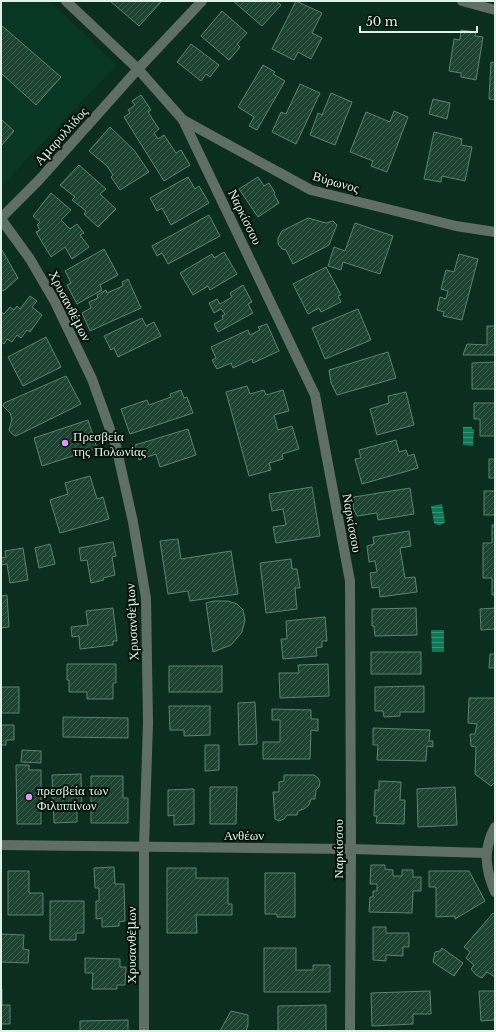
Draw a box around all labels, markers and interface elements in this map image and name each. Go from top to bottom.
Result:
scale bar [360,8,477,34]
text: 50 m [366,14,398,29]
street label: Αμαρυλλίδος [30,103,92,169]
street label: Βύρωνος [311,167,362,197]
street label: Ναρκίσσου [224,186,266,248]
street label: Χρυσανθέμων [45,268,95,344]
place label: Πρεσβεία της Πολωνίας [73,428,147,460]
marker: Πρεσβεία της Πολωνίας [60,438,70,448]
street label: Ναρκίσσου [338,492,366,554]
street label: Χρυσανθέμων [121,583,143,661]
place label: πρεσβεία των Φιλιππίνων [37,782,108,814]
marker: πρεσβεία των Φιλιππίνων [24,792,34,802]
street label: Ναρκίσσου [330,819,347,879]
street label: Ανθέων [224,827,264,844]
street label: Χρυσανθέμων [123,906,140,984]

